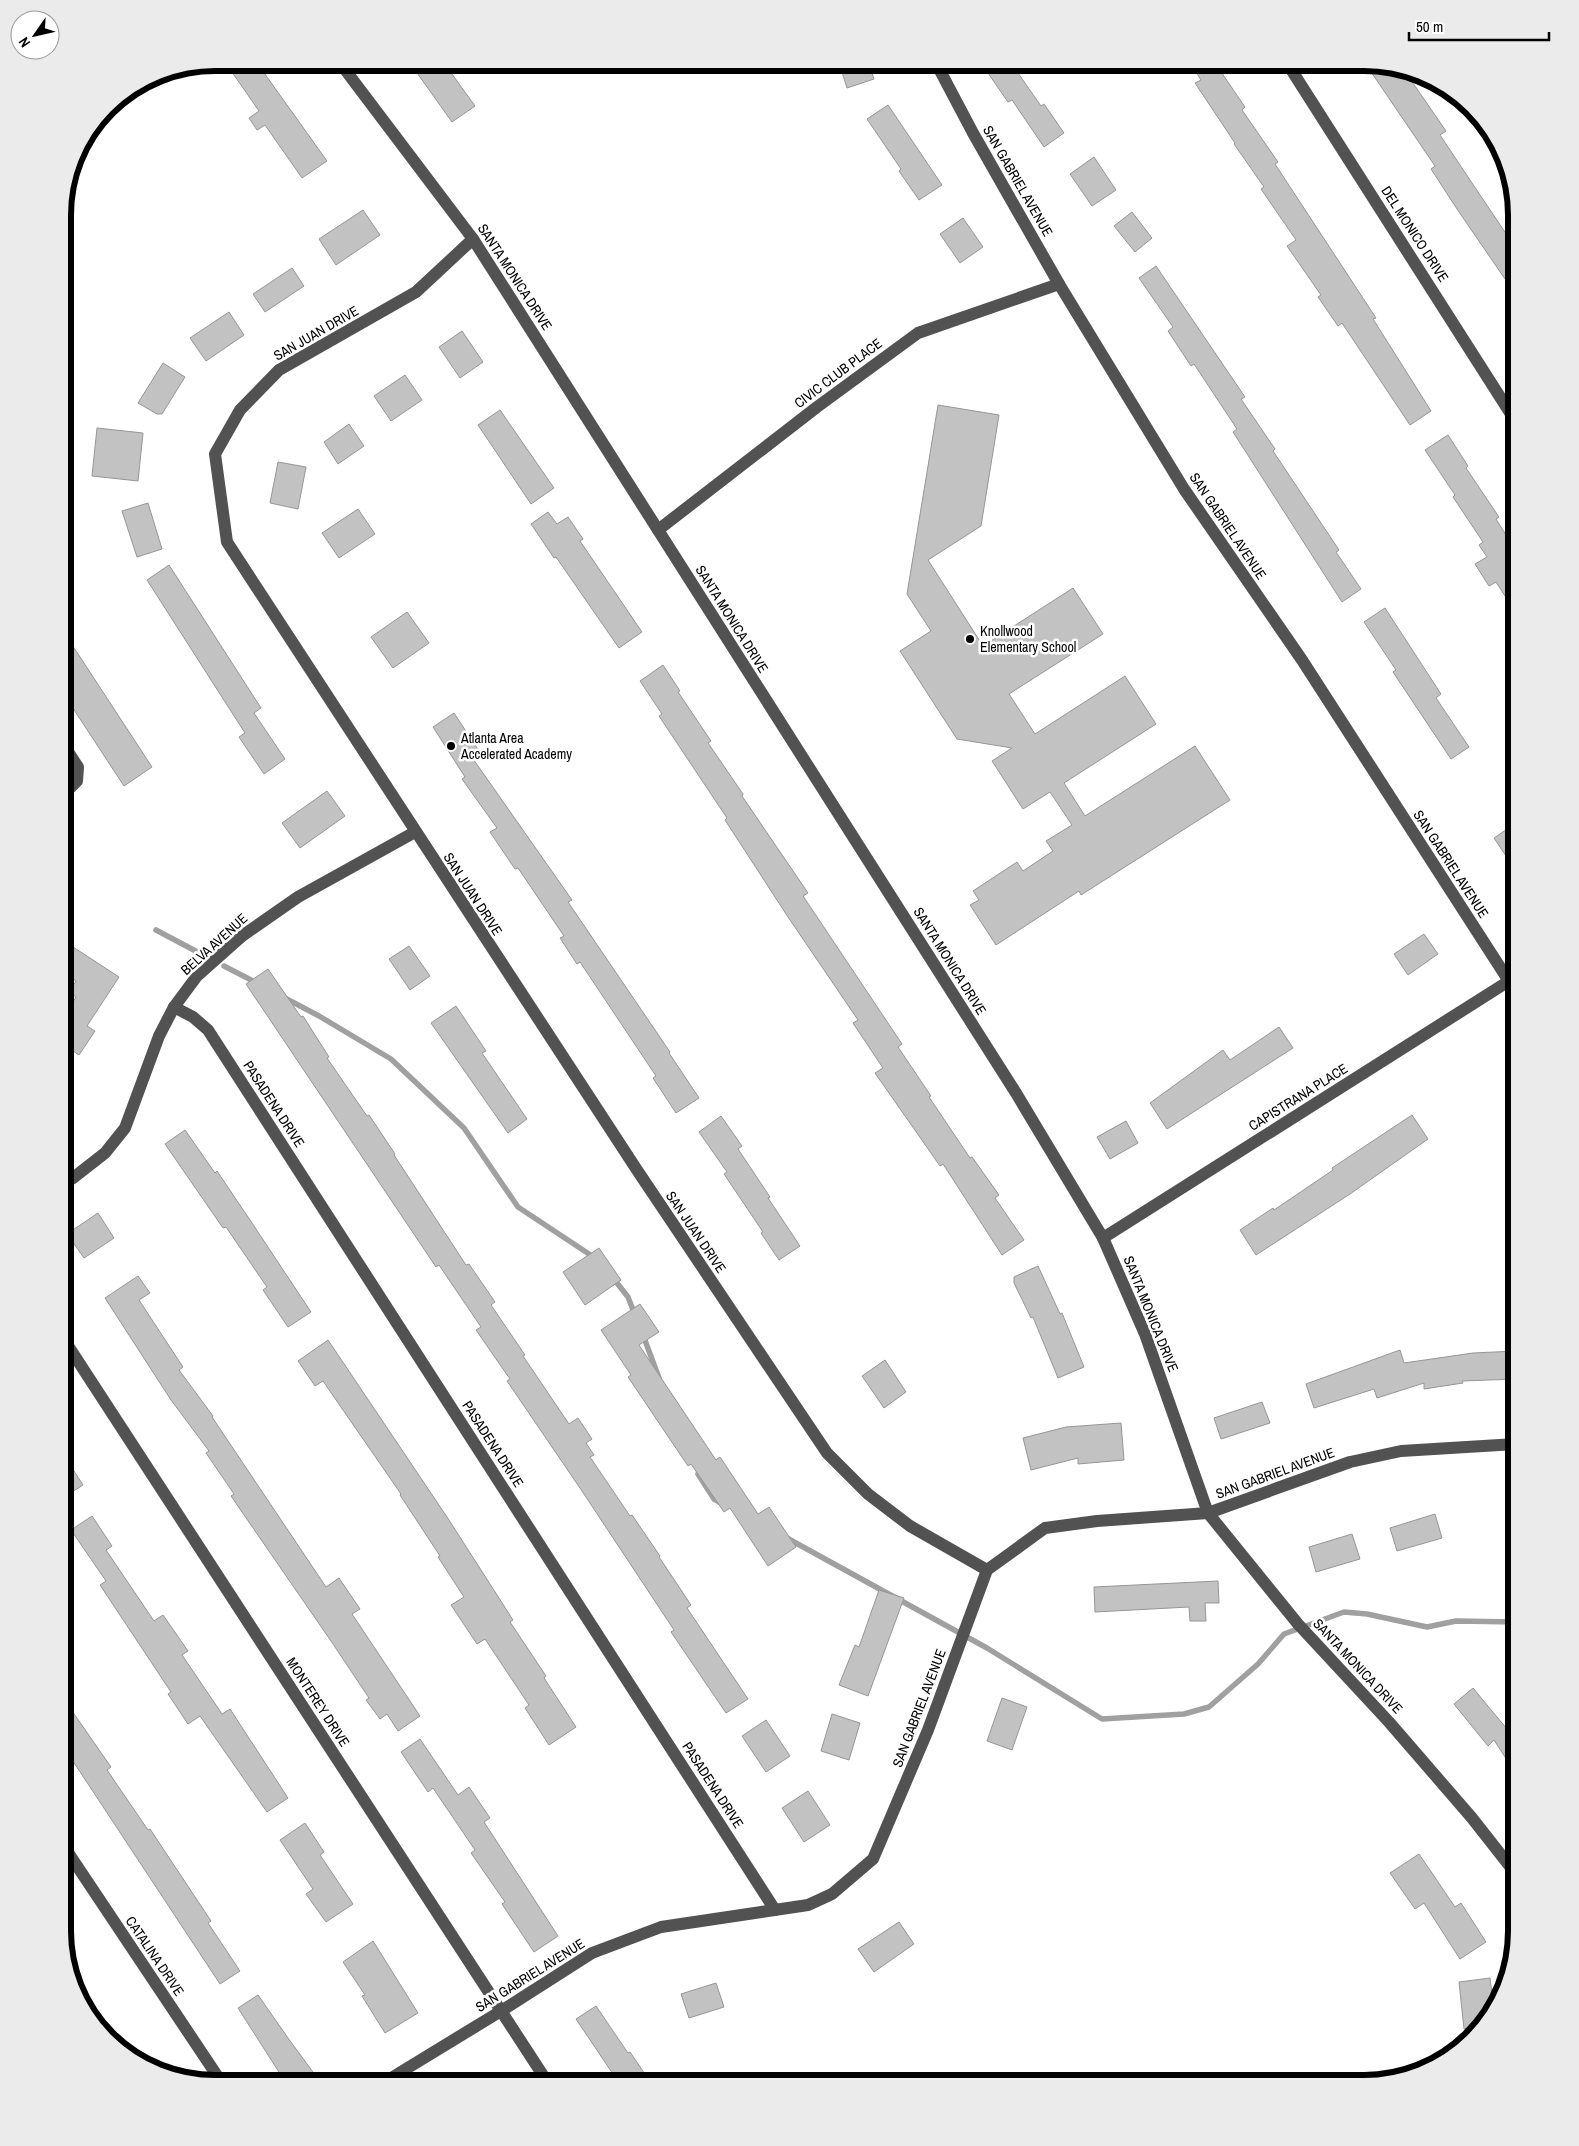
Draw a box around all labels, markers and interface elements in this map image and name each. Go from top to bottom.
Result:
north arrow [10,10,60,60]
scale bar [1409,10,1549,42]
text: 50 m [1416,16,1443,37]
text: N [14,34,34,51]
street label: SAN GABRIEL AVENUE [979,122,1057,240]
street label: DEL MONICO DRIVE [1377,183,1453,285]
street label: SANTA MONICA DRIVE [474,220,556,334]
street label: SAN JUAN DRIVE [270,301,362,365]
street label: CIVIC CLUB PLACE [791,334,885,412]
street label: SAN GABRIEL AVENUE [1186,469,1270,583]
street label: SANTA MONICA DRIVE [692,562,772,676]
place label: Knollwood Elementary School [980,622,1076,656]
marker: Knollwood Elementary School [964,633,976,645]
place label: Atlanta Area Accelerated Academy [460,729,572,763]
marker: Atlanta Area Accelerated Academy [445,740,457,752]
street label: SAN GABRIEL AVENUE [1409,807,1493,921]
street label: SAN JUAN DRIVE [440,849,506,939]
street label: SANTA MONICA DRIVE [910,904,990,1018]
street label: BELVA AVENUE [177,909,251,979]
street label: PASADENA DRIVE [239,1057,309,1151]
street label: CAPISTRANA PLACE [1245,1059,1351,1135]
street label: SAN JUAN DRIVE [662,1188,730,1276]
street label: SANTA MONICA DRIVE [1120,1253,1182,1375]
street label: PASADENA DRIVE [458,1397,528,1491]
street label: SAN GABRIEL AVENUE [1213,1443,1337,1503]
street label: SANTA MONICA DRIVE [1309,1615,1407,1717]
street label: SAN GABRIEL AVENUE [888,1646,950,1770]
street label: MONTEREY DRIVE [282,1654,354,1750]
street label: PASADENA DRIVE [678,1738,748,1832]
street label: CATALINA DRIVE [122,1913,188,1999]
street label: SAN GABRIEL AVENUE [472,1934,588,2016]

